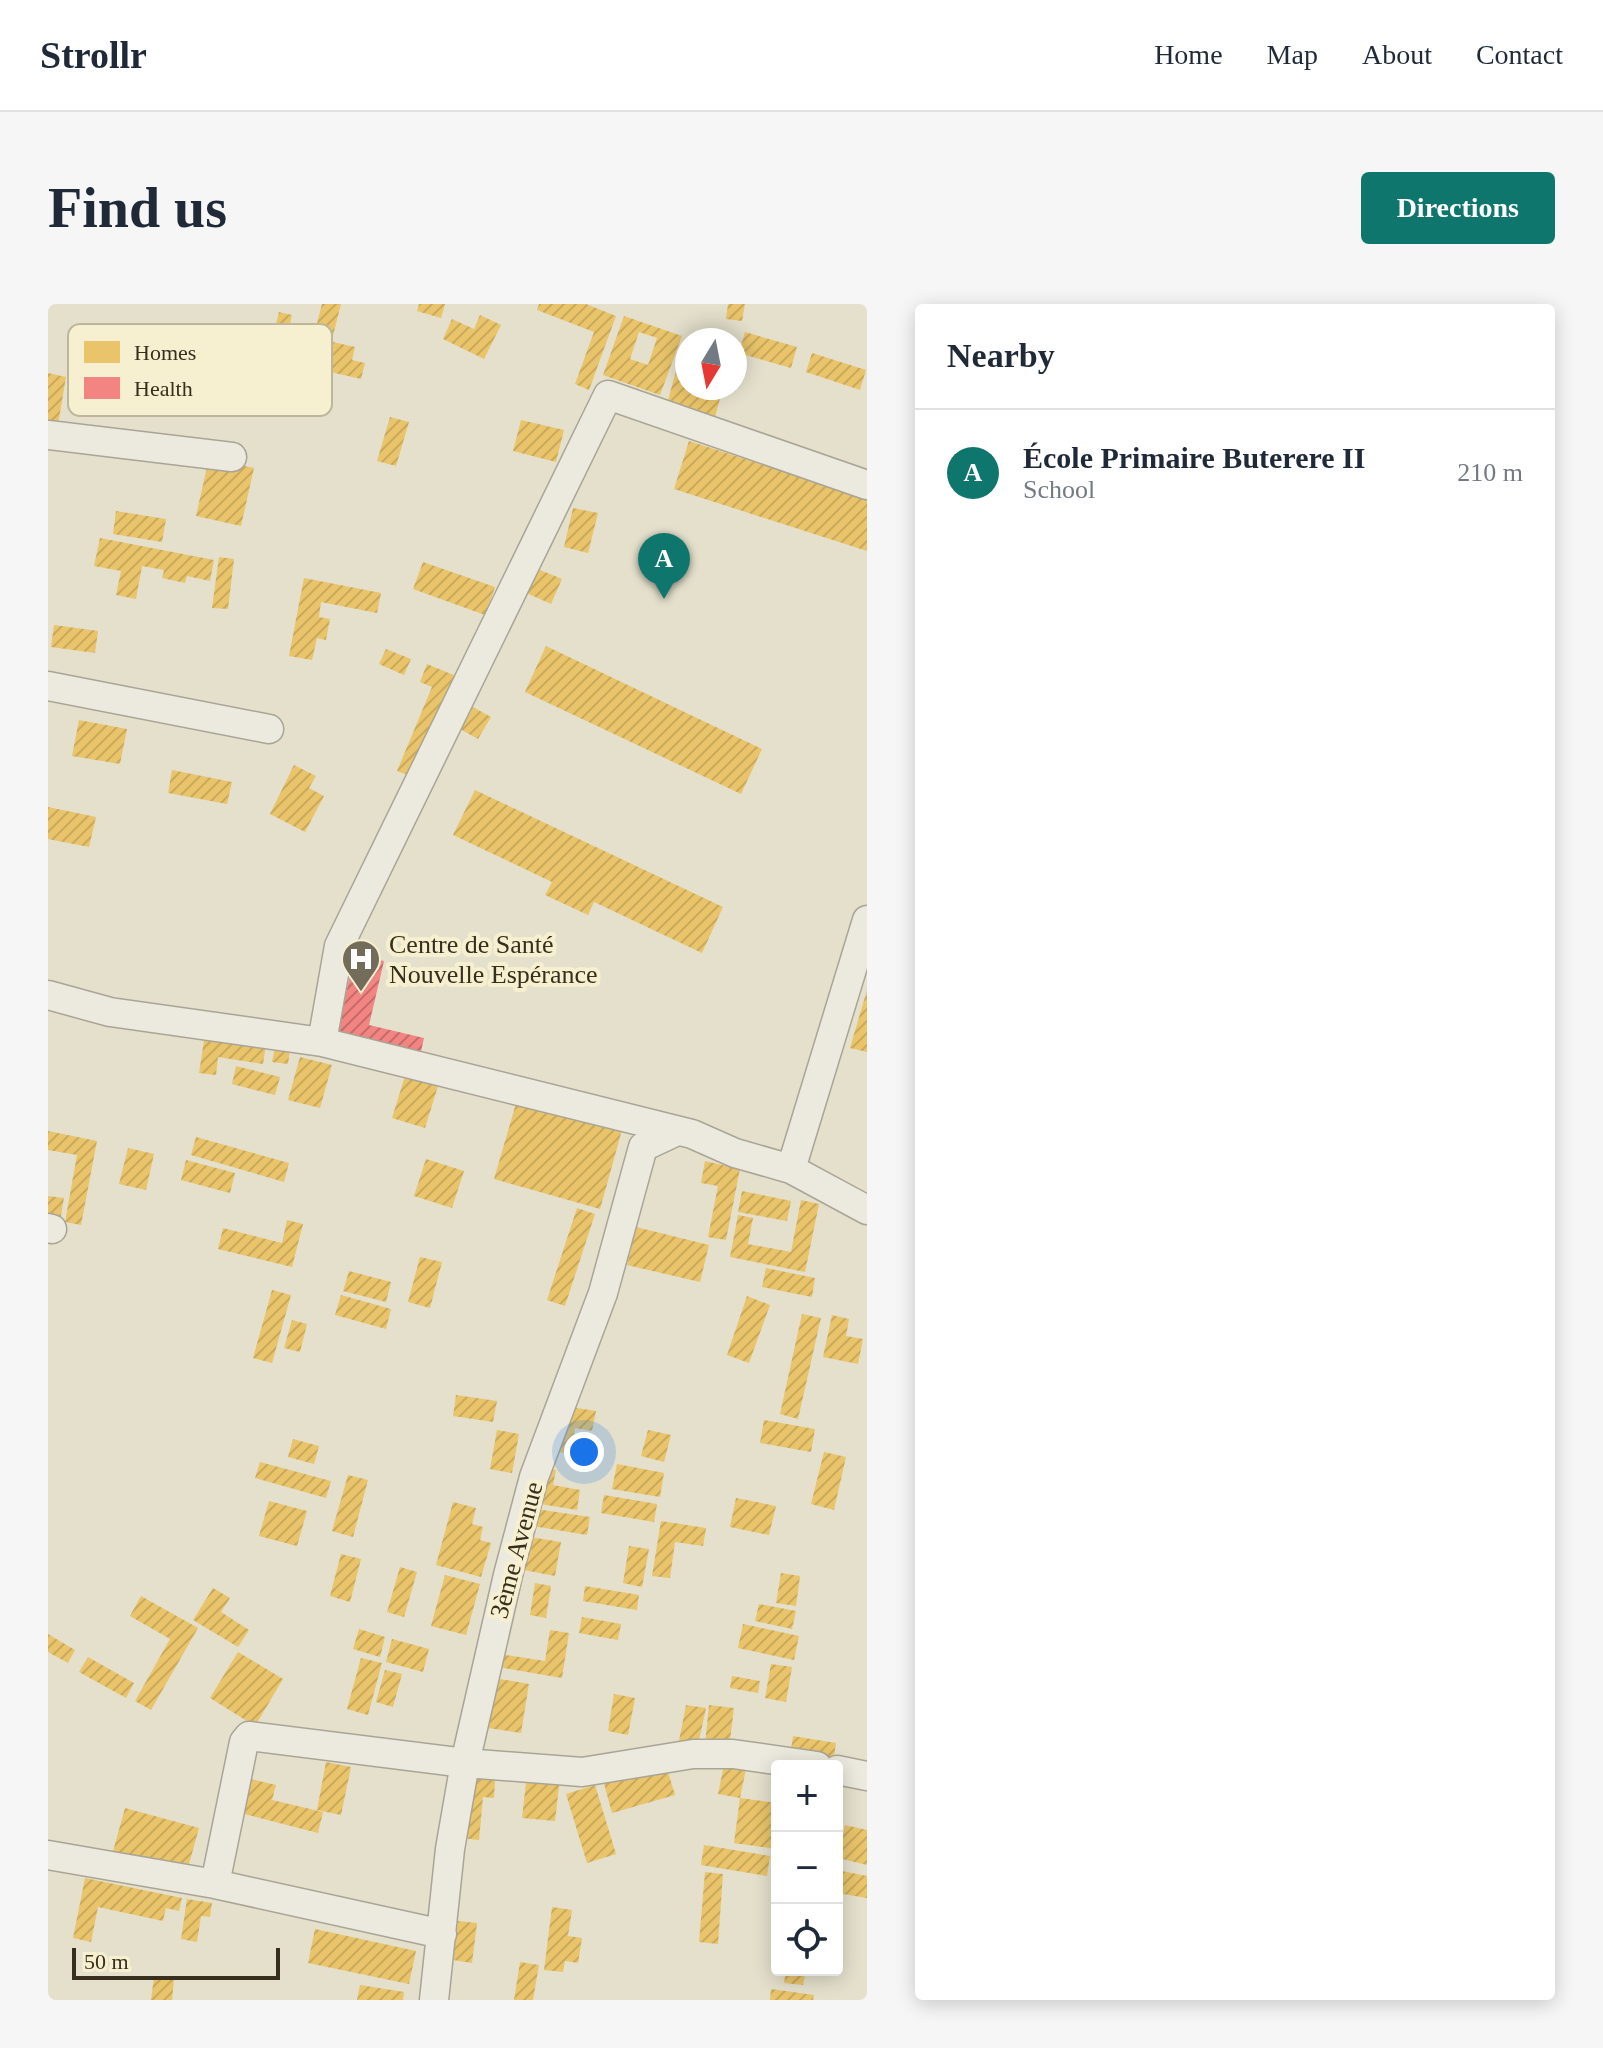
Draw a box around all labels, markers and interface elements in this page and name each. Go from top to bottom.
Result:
text: Strollr [40,34,147,76]
text: Home [1154,39,1223,70]
text: Map [1267,39,1318,70]
text: About [1362,39,1432,70]
text: Contact [1476,39,1563,70]
button: Directions [1361,172,1555,244]
text: Find us [48,177,227,239]
legend [68,324,332,416]
north arrow [675,328,747,400]
text: Nearby [947,337,1055,374]
text: Homes [134,340,196,365]
text: Health [134,376,193,401]
text: École Primaire Buterere II [1023,441,1365,474]
text: A [964,458,982,487]
text: 210 m [1457,458,1523,487]
text: School [1023,475,1095,504]
pin: A [638,533,690,599]
place label: Centre de Santé Nouvelle Espérance [389,930,598,989]
hospital icon: Centre de Santé Nouvelle Espérance [340,938,382,993]
your location [564,1432,604,1472]
street label: 3ème Avenue [484,1479,549,1622]
map controls [771,1760,843,1976]
button: + [771,1760,843,1832]
button: − [771,1832,843,1904]
button: locate [771,1904,843,1976]
scale bar [72,1944,280,1980]
text: 50 m [84,1949,129,1974]

